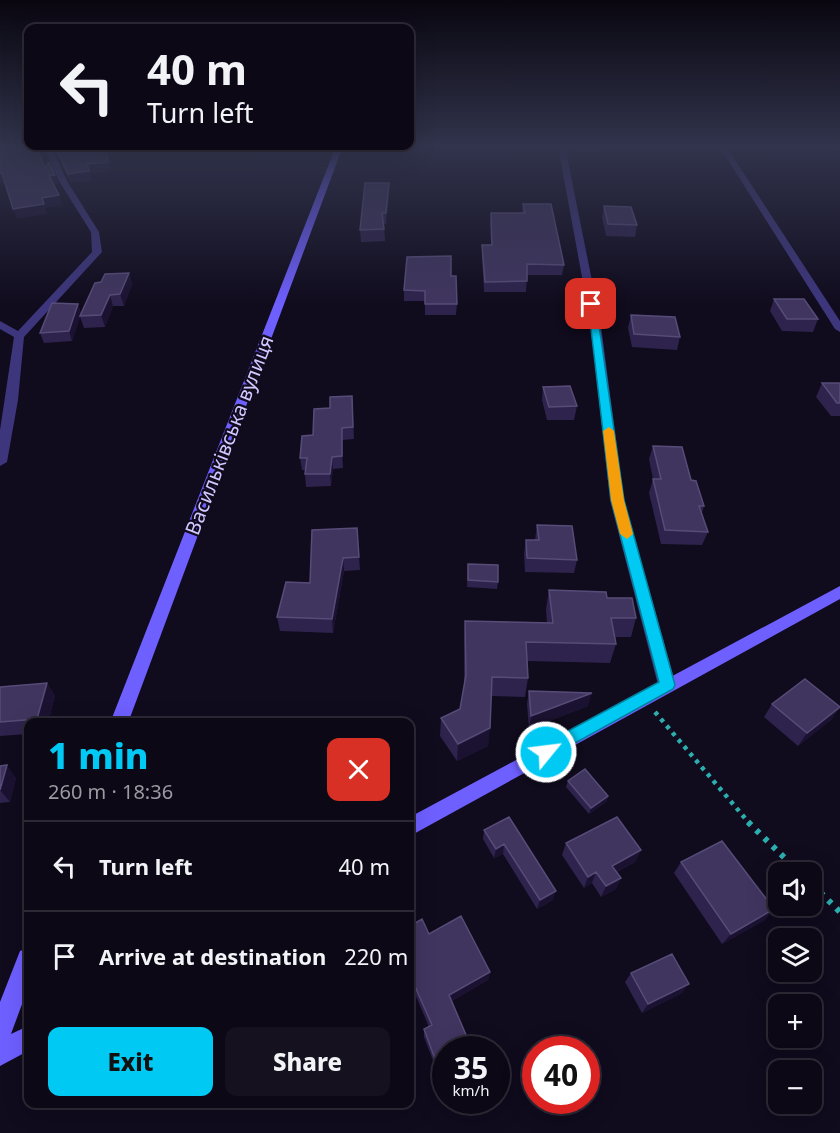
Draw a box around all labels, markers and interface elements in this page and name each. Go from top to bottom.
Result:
text: 40 m [147,40,247,97]
icon: left [48,48,126,126]
text: Turn left [147,94,253,131]
pin [565,278,616,329]
icon: arrive [574,287,607,320]
street label: Васильківська вулиця [178,331,280,539]
position arrow [514,720,578,784]
text: 1 min [48,731,149,780]
button: close [327,738,390,801]
text: 260 m · 18:36 [48,778,173,805]
icon: left [48,850,81,883]
text: Turn left [99,851,193,881]
text: 40 m [339,851,390,881]
map controls [768,862,822,1114]
button: sound [768,862,822,916]
button: layers [768,928,822,982]
icon: arrive [48,940,81,973]
text: Arrive at destination [99,941,326,971]
text: 220 m [344,941,408,971]
button: + [768,994,822,1048]
button: Exit [48,1027,213,1096]
button: Share [225,1027,390,1096]
speed limit sign: 40 [522,1036,600,1114]
text: 35 [454,1047,488,1088]
button: − [768,1060,822,1114]
text: km/h [453,1080,489,1100]

